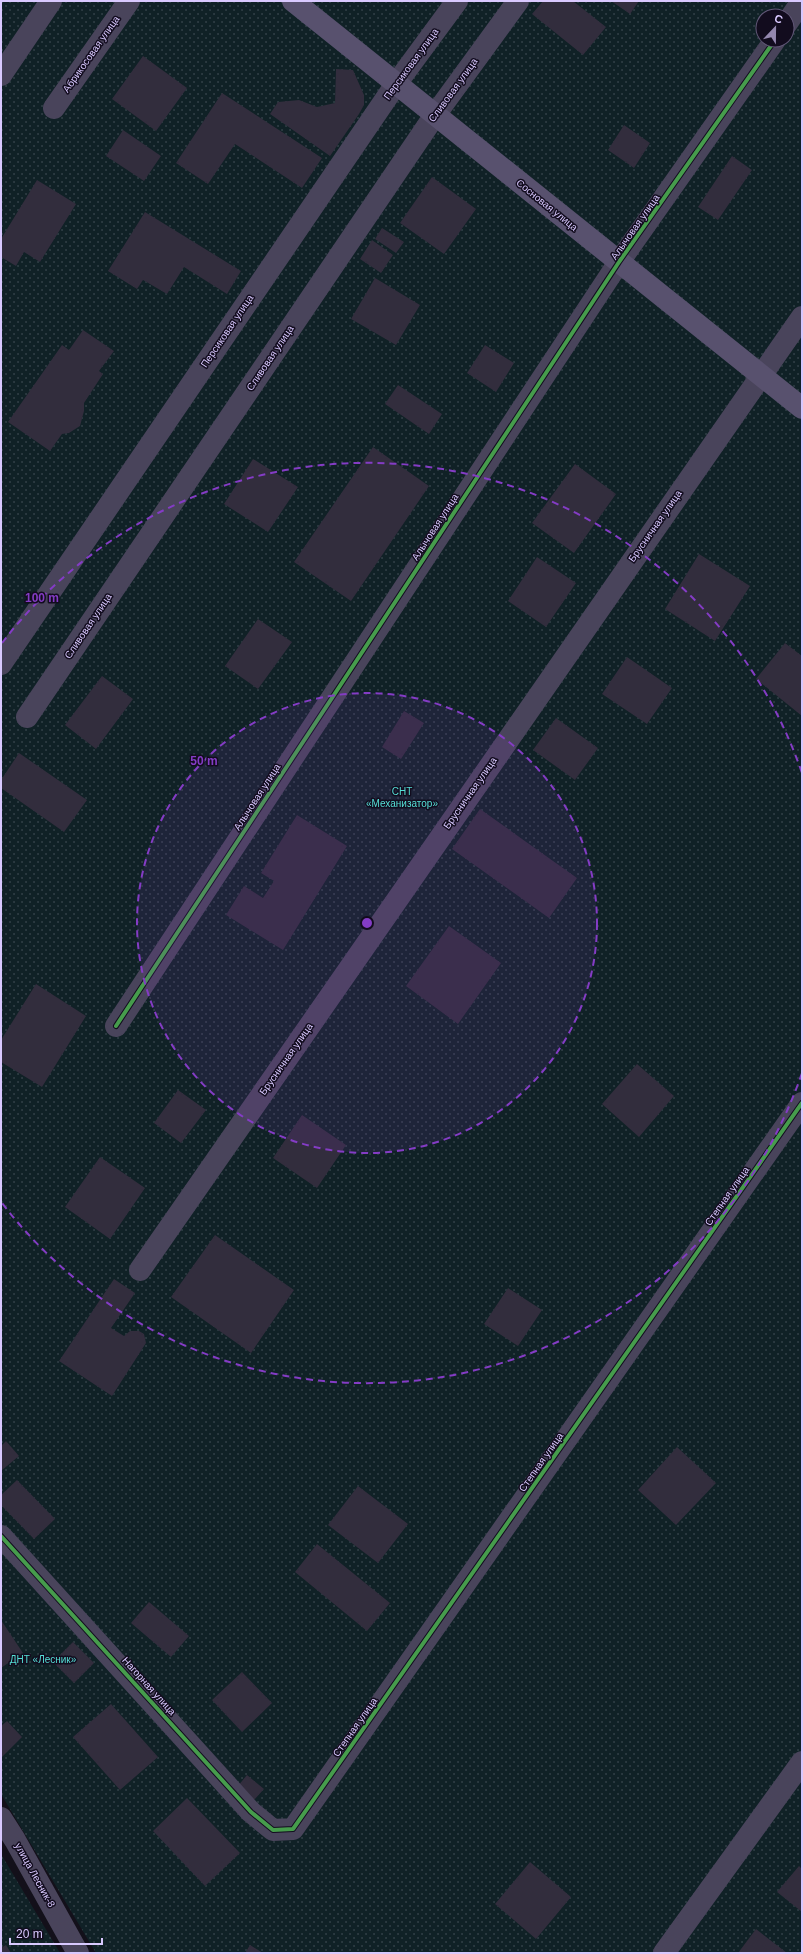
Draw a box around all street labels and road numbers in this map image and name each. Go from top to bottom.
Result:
street label: Абрикосовая улица [60,13,122,94]
street label: Персиковая улица [381,26,441,102]
street label: Сливовая улица [426,56,480,124]
street label: Сосновая улица [514,177,580,233]
street label: Алычовая улица [608,192,662,262]
street label: Персиковая улица [199,292,256,369]
street label: Сливовая улица [244,323,296,393]
street label: Брусничная улица [626,488,684,564]
street label: Алычовая улица [409,491,461,562]
street label: Сливовая улица [62,591,114,661]
street label: Брусничная улица [441,755,499,831]
street label: Алычовая улица [231,761,283,832]
street label: Брусничная улица [257,1021,315,1097]
street label: Степная улица [703,1164,752,1228]
street label: Степная улица [517,1430,566,1494]
street label: Нагорная улица [120,1655,178,1718]
street label: Степная улица [331,1695,380,1759]
street label: улица Лесник-8 [13,1841,57,1909]

